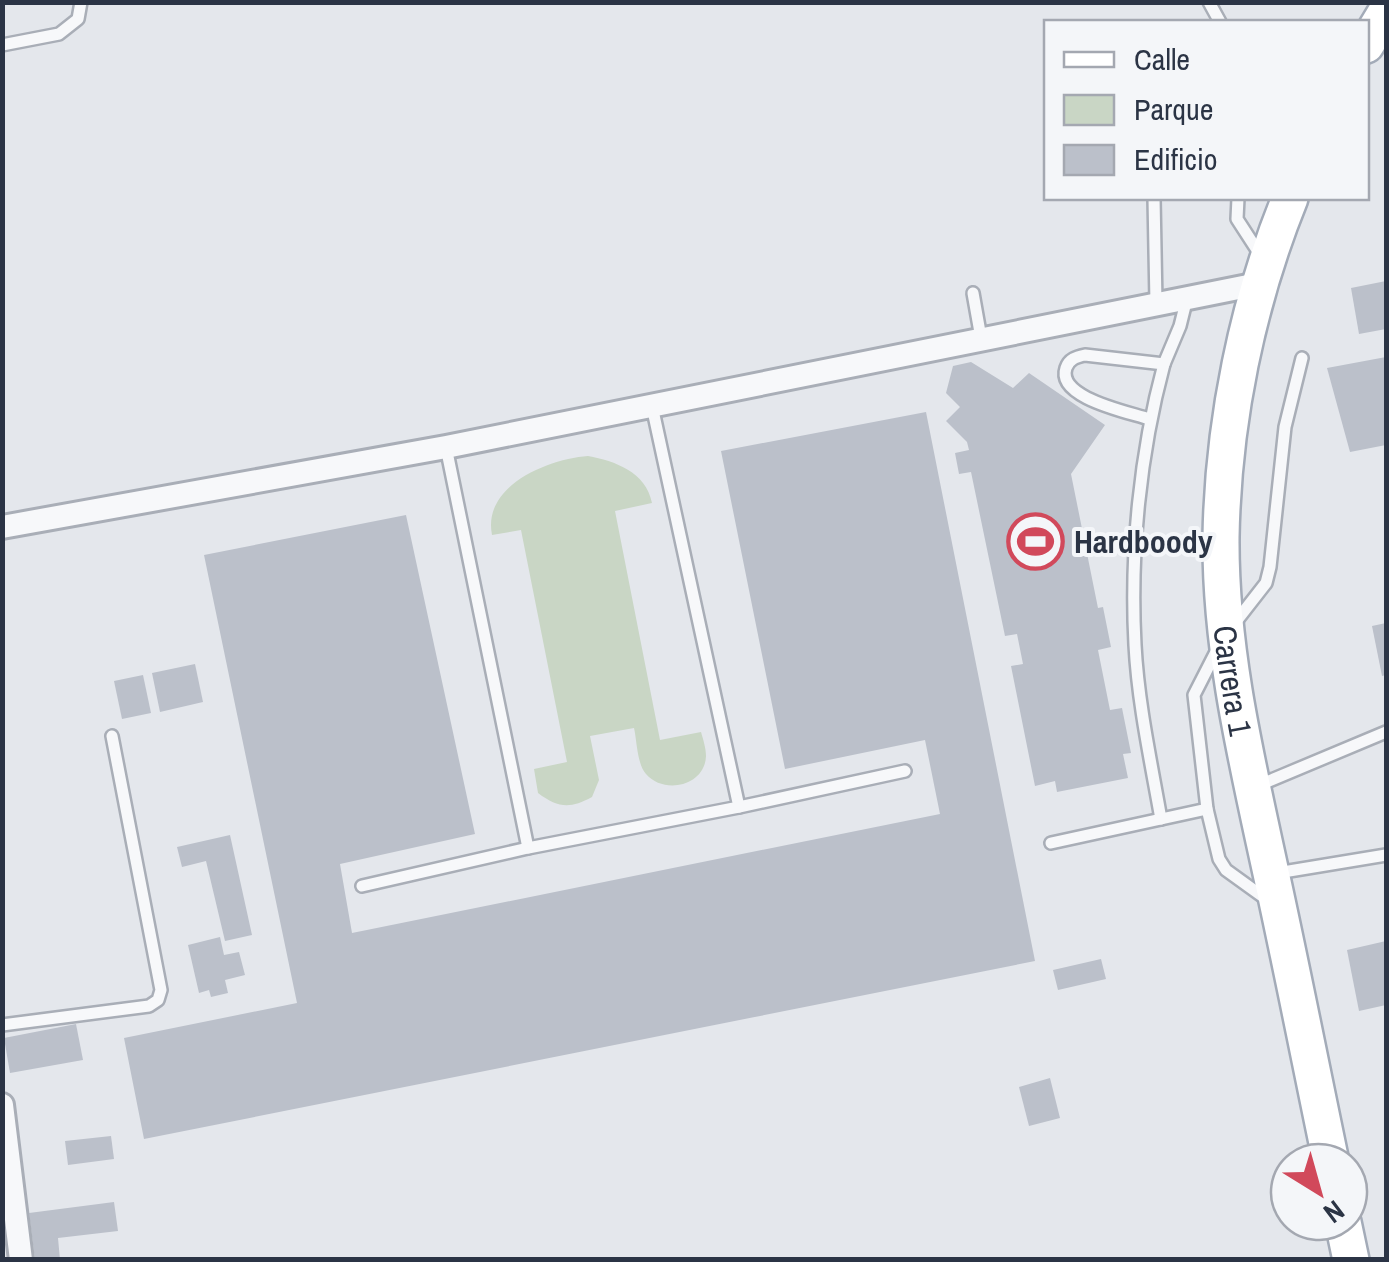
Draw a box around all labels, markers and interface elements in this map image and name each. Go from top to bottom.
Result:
legend [1044,20,1369,200]
text: Calle [1134,39,1190,79]
text: Parque [1134,89,1213,129]
text: Edificio [1134,139,1217,179]
sports icon: Hardboody [1005,511,1065,571]
place label: Hardboody [1074,520,1213,563]
street label: Carrera 1 [1204,623,1263,740]
north arrow [1269,1142,1369,1242]
text: N [1316,1192,1352,1232]

